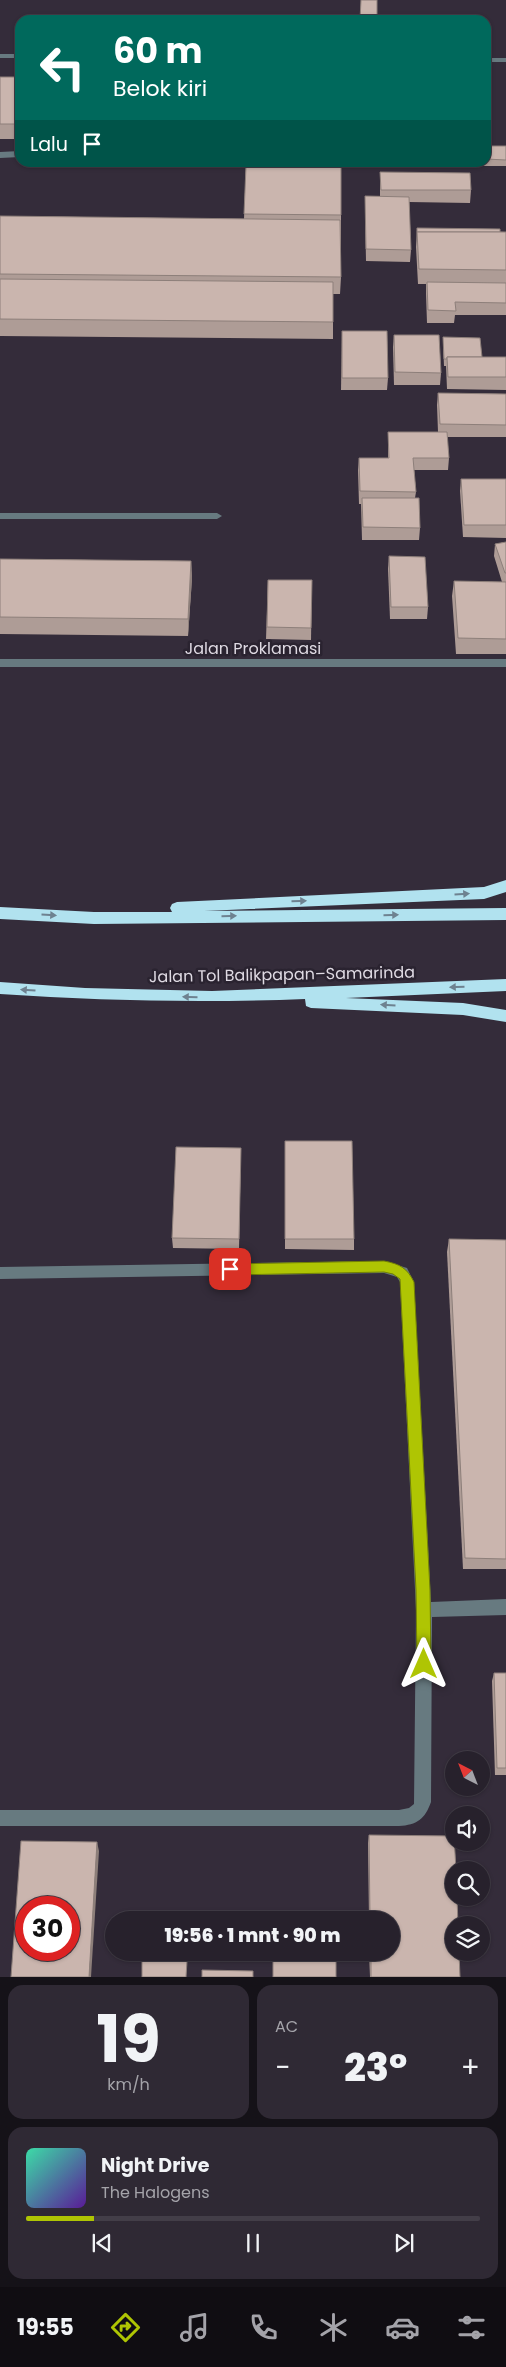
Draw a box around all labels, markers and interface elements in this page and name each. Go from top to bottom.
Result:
text: 60 m [113,26,203,75]
icon: left [30,35,95,100]
text: Belok kiri [113,73,207,104]
icon: arrive [78,130,106,158]
text: Lalu [30,131,68,158]
street label: Jalan Proklamasi [185,637,321,660]
one-way arrow [454,890,470,898]
one-way arrow [291,897,307,905]
one-way arrow [383,911,399,919]
one-way arrow [41,912,57,920]
one-way arrow [221,912,237,920]
street label: Jalan Tol Balikpapan–Samarinda [149,961,415,988]
one-way arrow [449,983,465,991]
one-way arrow [19,986,35,994]
one-way arrow [182,992,198,1000]
one-way arrow [380,1001,396,1009]
pin [209,1248,251,1290]
icon: arrive [216,1255,244,1283]
position arrow [397,1637,449,1689]
north arrow [445,1751,490,1796]
map controls [445,1751,490,1961]
button: sound [445,1806,490,1851]
button: search [445,1861,490,1906]
speed limit sign: 30 [15,1896,80,1961]
button: layers [445,1916,490,1961]
text: 19:56 · 1 mnt · 90 m [164,1922,341,1949]
text: 19 [96,1994,161,2085]
text: AC [275,2015,298,2038]
text: 23° [344,2041,407,2094]
text: − [275,2048,290,2087]
text: + [461,2048,480,2087]
text: km/h [107,2073,150,2096]
text: Night Drive [101,2152,210,2179]
text: The Halogens [101,2181,209,2204]
icon: previous [88,2229,116,2257]
icon: pause [239,2229,267,2257]
icon: next [390,2229,418,2257]
icon: directions [108,2310,143,2345]
icon: music [177,2310,212,2345]
icon: phone [246,2310,281,2345]
icon: climate [316,2310,351,2345]
icon: car [385,2310,420,2345]
icon: filters [454,2310,489,2345]
text: 19:55 [17,2312,74,2343]

